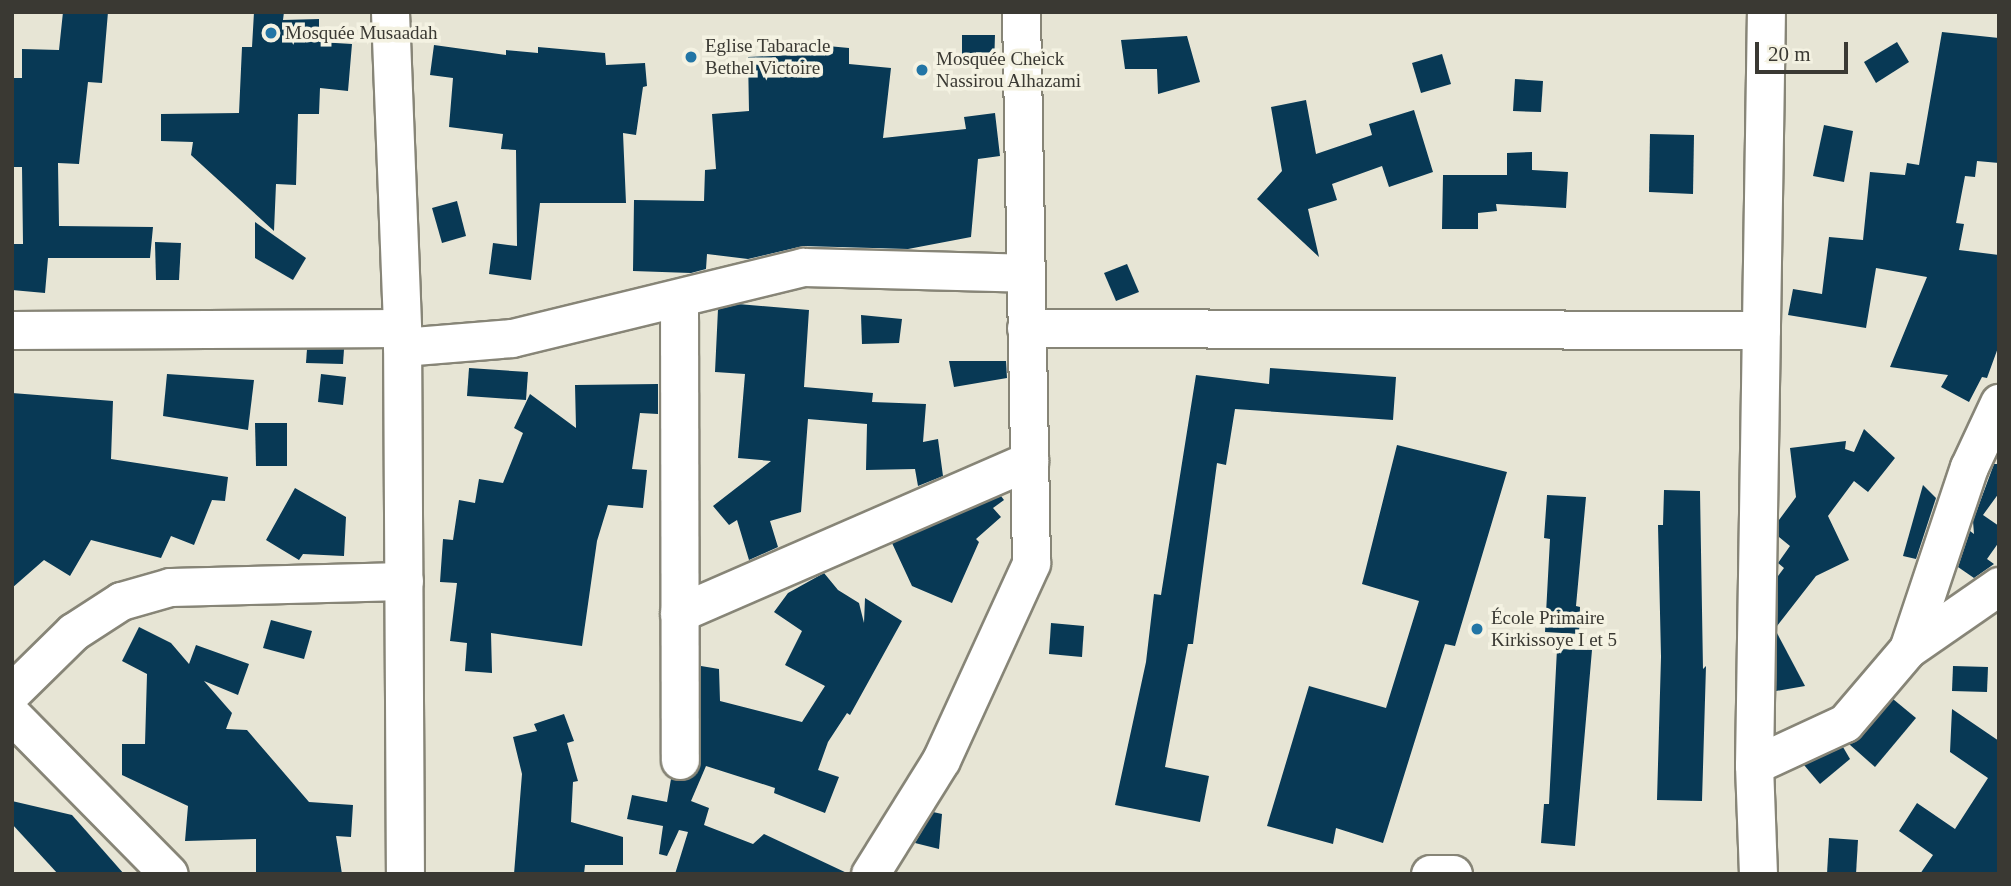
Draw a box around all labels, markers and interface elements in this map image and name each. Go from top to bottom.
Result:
place label: Mosquée Musaadah [285,22,437,44]
marker: Mosquée Musaadah [263,25,279,41]
scale bar [1759,28,1852,72]
place label: Eglise Tabaracle Bethel Victoire [705,35,831,79]
text: 20 m [1768,42,1811,66]
place label: Mosquée Cheick Nassirou Alhazami [936,48,1082,92]
marker: Eglise Tabaracle Bethel Victoire [683,49,699,65]
marker: Mosquée Cheick Nassirou Alhazami [914,62,930,78]
place label: École Primaire Kirkissoye I et 5 [1491,607,1617,651]
marker: École Primaire Kirkissoye I et 5 [1469,621,1485,637]

